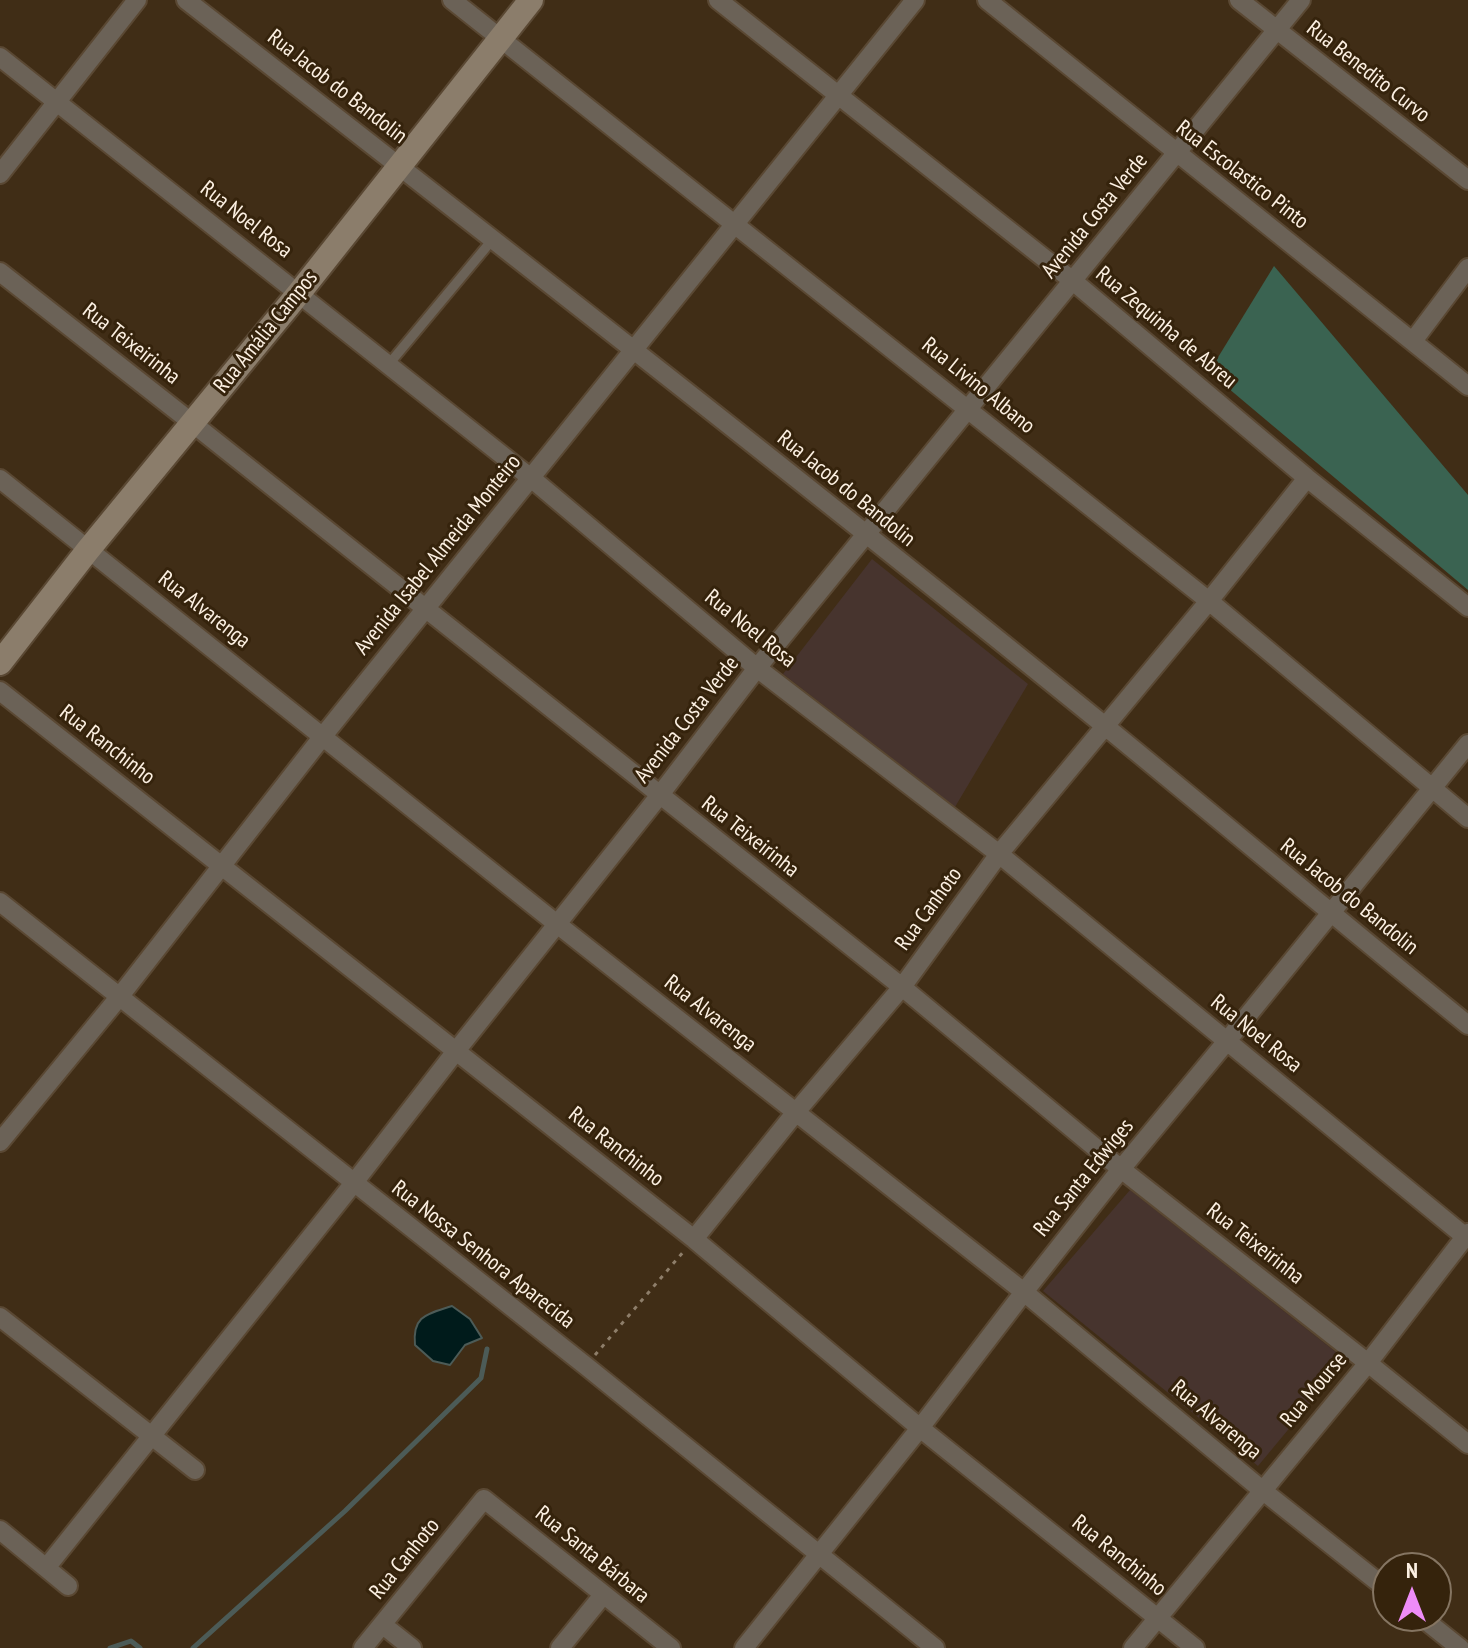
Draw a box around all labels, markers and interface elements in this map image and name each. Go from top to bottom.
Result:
street label: Rua Benedito Curvo [1301,16,1435,128]
street label: Rua Jacob do Bandolin [262,24,412,150]
street label: Rua Escolastico Pinto [1170,115,1314,235]
street label: Avenida Costa Verde [1036,148,1154,284]
street label: Rua Noel Rosa [195,176,297,264]
street label: Rua Zequinha de Abreu [1090,261,1242,395]
street label: Rua Amália Campos [209,265,323,399]
street label: Rua Teixeirinha [77,298,185,390]
street label: Rua Livino Albano [916,332,1040,440]
street label: Rua Jacob do Bandolin [772,425,920,553]
street label: Avenida Isabel Almeida Monteiro [349,450,527,660]
street label: Rua Alvarenga [153,566,255,654]
street label: Rua Noel Rosa [699,584,801,674]
street label: Avenida Costa Verde [629,651,745,789]
street label: Rua Ranchinho [54,700,160,790]
street label: Rua Teixeirinha [696,791,804,883]
street label: Rua Jacob do Bandolin [1275,833,1423,961]
street label: Rua Canhoto [890,862,968,956]
street label: Rua Alvarenga [659,970,761,1058]
street label: Rua Noel Rosa [1205,989,1307,1079]
street label: Rua Ranchinho [563,1102,669,1192]
street label: Rua Santa Edwiges [1029,1114,1139,1242]
street label: Rua Nossa Senhora Aparecida [386,1175,580,1335]
street label: Rua Teixeirinha [1201,1198,1309,1290]
street label: Rua Mourse [1275,1347,1353,1433]
street label: Rua Alvarenga [1166,1375,1266,1465]
street label: Rua Santa Bárbara [530,1501,654,1609]
street label: Rua Ranchinho [1067,1510,1171,1602]
street label: Rua Canhoto [364,1513,446,1605]
north arrow [1372,1552,1452,1632]
text: N [1406,1556,1418,1584]

